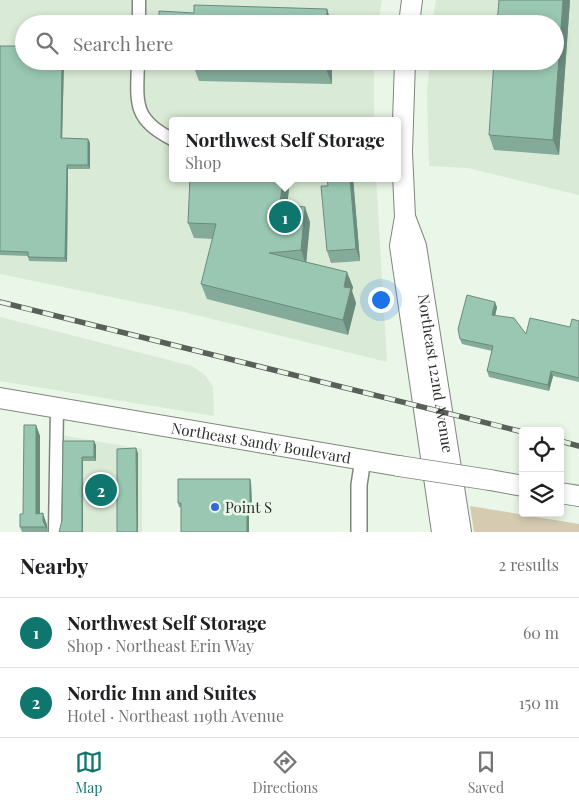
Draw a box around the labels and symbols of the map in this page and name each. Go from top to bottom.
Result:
pin: 1 [269,198,301,236]
your location [368,287,394,313]
street label: Northeast 122nd Avenue [414,293,458,454]
street label: Northeast Sandy Boulevard [170,417,353,468]
pin: 2 [85,471,117,509]
place label: Point S [225,497,272,517]
marker: Point S [209,501,221,513]

